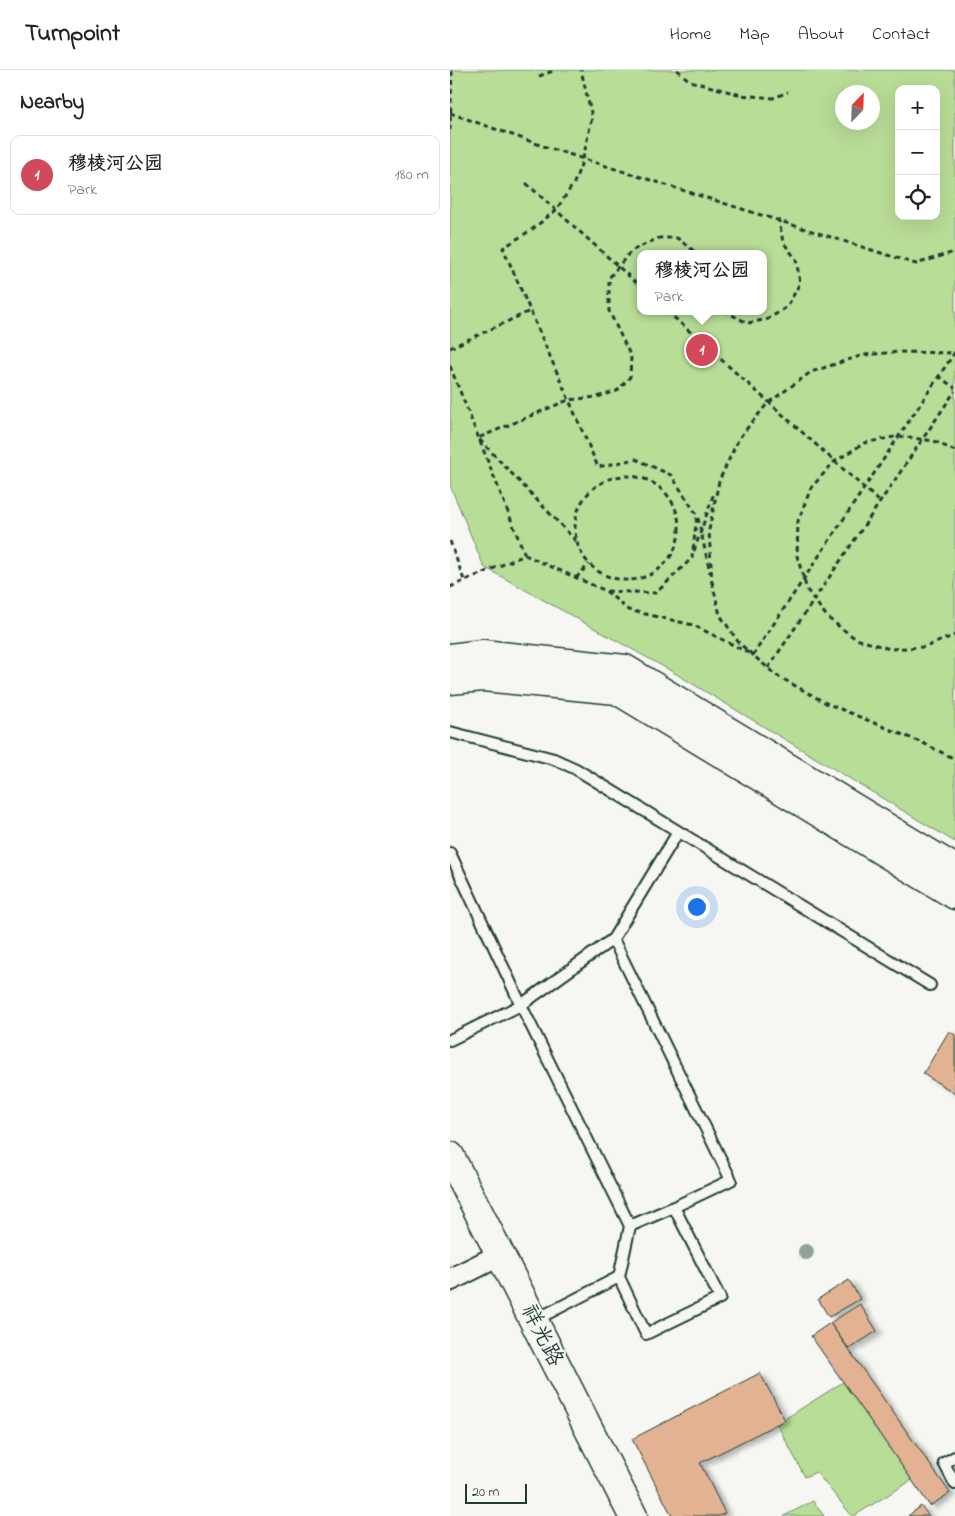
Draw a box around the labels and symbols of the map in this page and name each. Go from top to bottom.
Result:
north arrow [835,85,880,130]
pin: 1 [686,331,718,369]
your location [684,894,710,920]
street label: 祥光路 [512,1299,570,1373]
scale bar [465,1481,528,1504]

